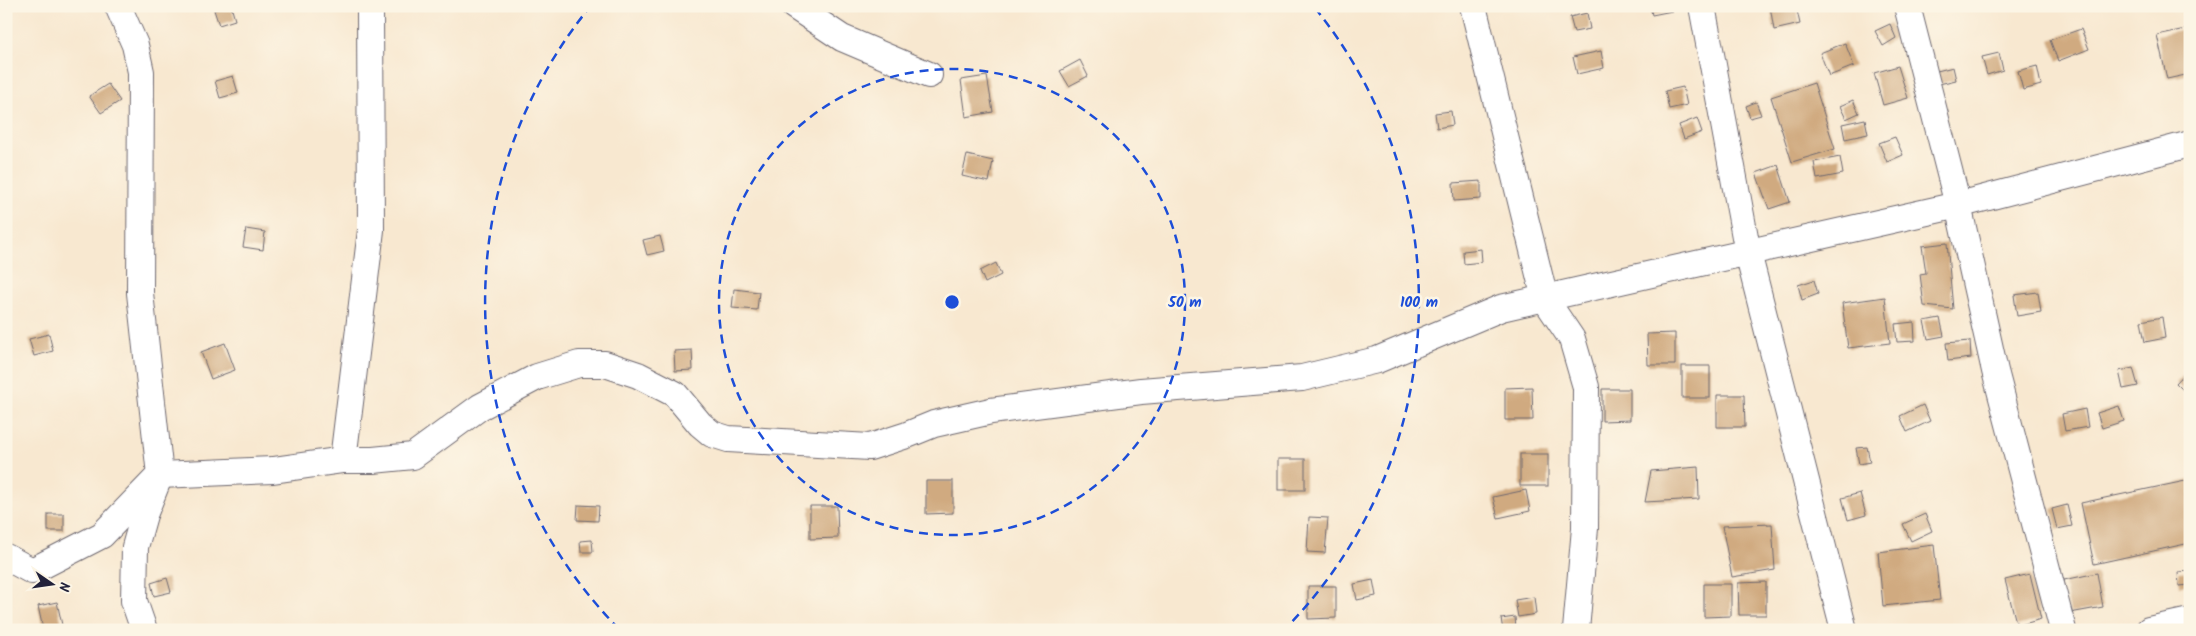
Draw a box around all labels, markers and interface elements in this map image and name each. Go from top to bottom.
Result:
text: 50 m [1167,291,1202,315]
text: 100 m [1400,291,1438,315]
centre of rings [943,293,961,311]
north arrow [28,558,78,608]
text: N [52,580,75,594]

